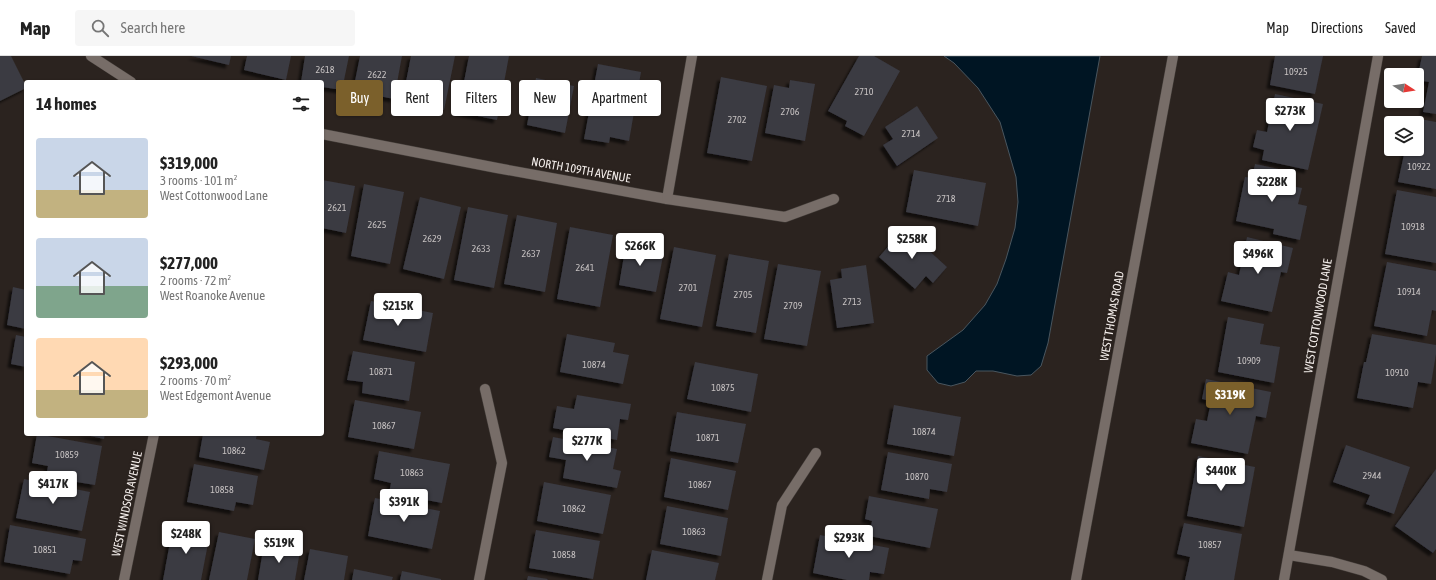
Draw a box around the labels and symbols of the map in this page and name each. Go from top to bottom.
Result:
house number: 2618 [316,64,335,75]
house number: 10925 [1284,66,1308,77]
north arrow [1384,68,1424,108]
house number: 2622 [368,69,387,80]
house number: 2710 [855,86,874,97]
pin: $273K [1262,98,1318,132]
house number: 2706 [781,106,800,117]
house number: 2702 [728,114,747,125]
house number: 2714 [902,128,921,139]
street label: NORTH 109TH AVENUE [530,154,632,186]
house number: 10922 [1407,161,1431,172]
pin: $228K [1244,169,1300,203]
house number: 2718 [937,193,956,204]
house number: 2621 [328,202,347,213]
house number: 2625 [368,219,387,230]
house number: 10918 [1401,221,1425,232]
pin: $258K [884,226,940,260]
house number: 2629 [423,233,442,244]
pin: $266K [612,233,668,267]
pin: $496K [1230,241,1286,275]
house number: 2633 [472,243,491,254]
house number: 2637 [522,248,541,259]
street label: WEST COTTONWOOD LANE [1301,258,1335,374]
house number: 2641 [576,262,595,273]
street label: WEST THOMAS ROAD [1097,270,1127,362]
house number: 2701 [679,282,698,293]
house number: 10914 [1397,286,1421,297]
house number: 2705 [734,289,753,300]
pin: $215K [370,293,426,327]
house number: 2713 [843,296,862,307]
house number: 2709 [784,300,803,311]
house number: 10909 [1237,355,1261,366]
house number: 10874 [582,359,606,370]
house number: 10871 [369,366,393,377]
house number: 10910 [1385,367,1409,378]
house number: 10875 [711,382,735,393]
pin: $319K [1202,382,1258,416]
house number: 10867 [372,420,396,431]
house number: 10874 [912,426,936,437]
pin: $277K [559,428,615,462]
house number: 10871 [696,432,720,443]
house number: 10862 [222,445,246,456]
house number: 10859 [55,449,79,460]
street label: WEST WINDSOR AVENUE [109,450,145,558]
pin: $440K [1193,458,1249,492]
house number: 10863 [400,467,424,478]
house number: 2944 [1363,470,1382,481]
pin: $417K [25,471,81,505]
house number: 10870 [905,471,929,482]
house number: 10867 [688,479,712,490]
house number: 10858 [210,484,234,495]
pin: $391K [376,489,432,523]
house number: 10862 [562,503,586,514]
pin: $248K [158,521,214,555]
pin: $293K [821,525,877,559]
house number: 10863 [682,526,706,537]
pin: $519K [251,530,307,564]
house number: 10857 [1198,539,1222,550]
house number: 10851 [33,544,57,555]
house number: 10858 [552,549,576,560]

